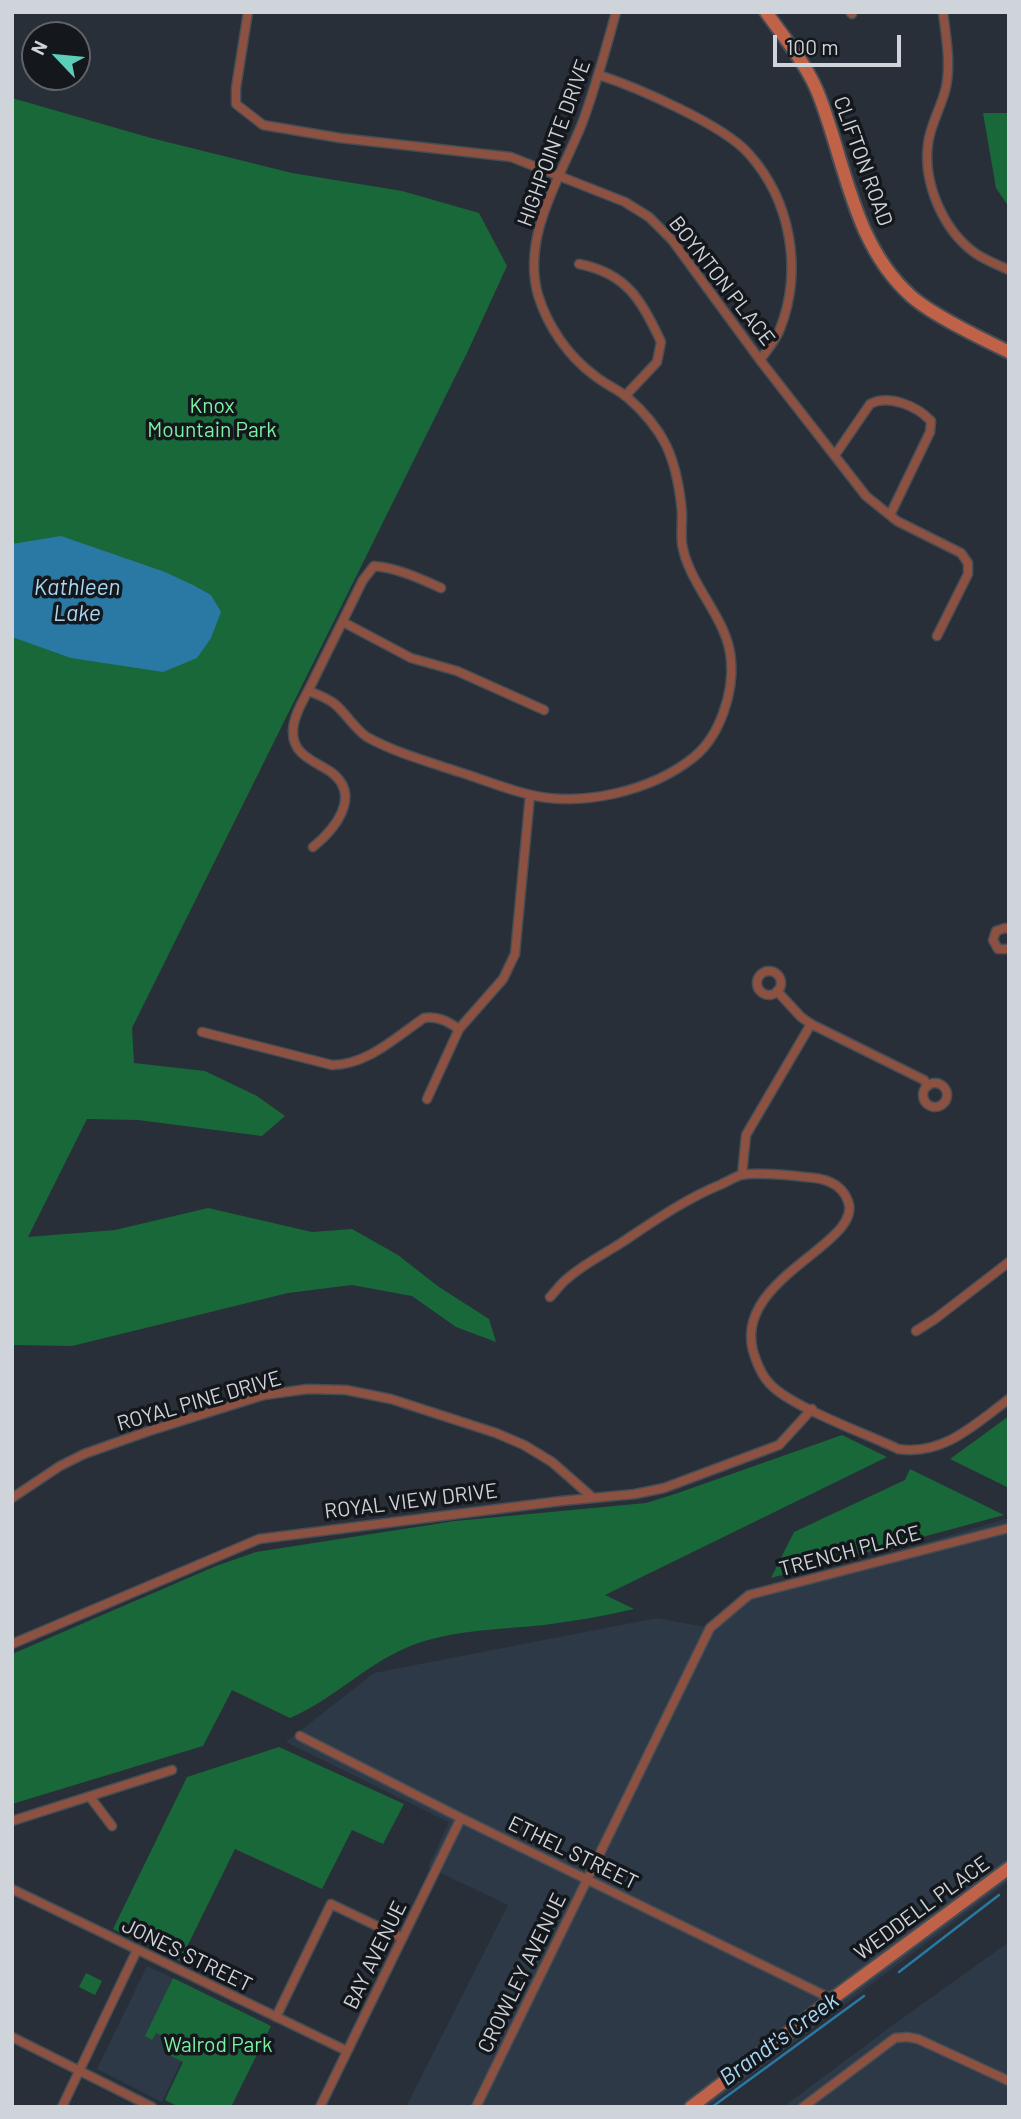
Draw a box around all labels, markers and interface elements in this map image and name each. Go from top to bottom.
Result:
north arrow [21,21,91,91]
scale bar [776,21,904,65]
text: 100 m [786,34,839,59]
text: N [25,37,52,58]
street label: HIGHPOINTE DRIVE [512,56,596,230]
street label: CLIFTON ROAD [828,93,898,229]
street label: BOYNTON PLACE [664,211,780,351]
park label: Knox Mountain Park [147,393,277,443]
water label: Kathleen Lake [34,573,120,627]
street label: ROYAL PINE DRIVE [114,1366,284,1436]
street label: ROYAL VIEW DRIVE [323,1478,499,1524]
street label: TRENCH PLACE [776,1520,924,1582]
street label: ETHEL STREET [504,1811,642,1895]
street label: WEDDELL PLACE [850,1851,994,1965]
street label: CROWLEY AVENUE [472,1889,572,2057]
street label: BAY AVENUE [338,1897,412,2013]
street label: JONES STREET [118,1913,256,1997]
water label: Brandt's Creek [714,1987,844,2091]
park label: Walrod Park [164,2032,272,2058]

